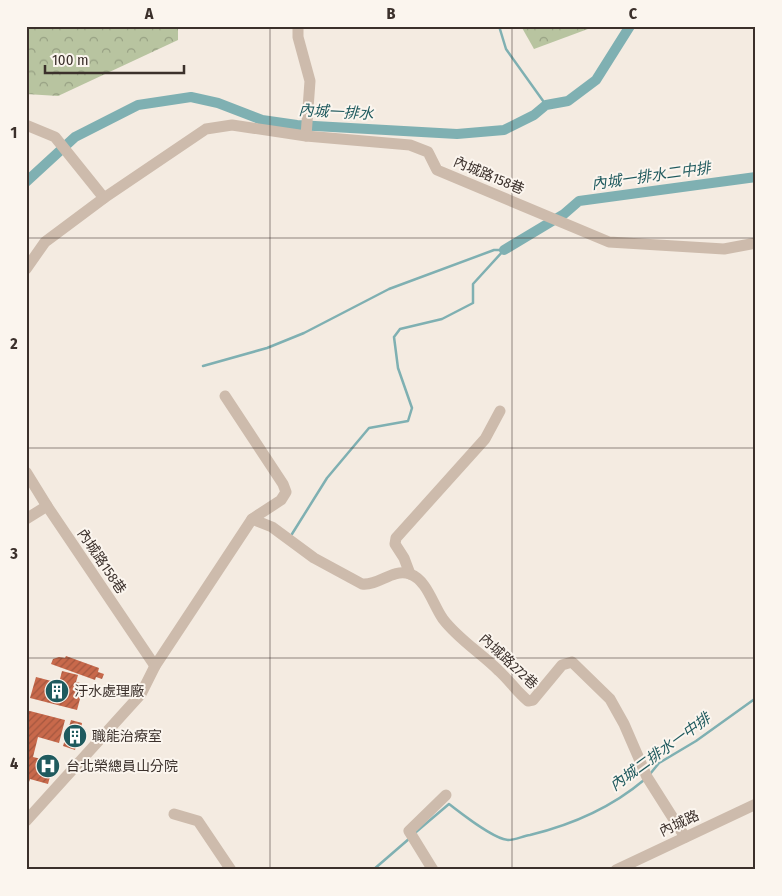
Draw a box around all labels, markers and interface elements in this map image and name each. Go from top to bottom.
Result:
text: A [144,4,154,23]
text: B [387,4,396,23]
text: C [629,4,638,23]
scale bar [45,42,184,74]
text: 100 m [52,51,89,69]
water label: 內城一排水 [298,101,375,123]
text: 1 [11,123,17,142]
street label: 內城路158巷 [451,153,527,198]
water label: 內城一排水二中排 [590,158,714,193]
text: 2 [9,334,18,353]
street label: 內城路158巷 [74,525,130,597]
text: 3 [9,544,18,563]
street label: 內城路272巷 [476,630,541,693]
building icon: 汙水處理廠 [44,678,70,704]
place label: 汙水處理廠 [74,683,144,700]
water label: 內城二排水一中排 [606,708,715,795]
building icon: 職能治療室 [62,723,88,749]
place label: 職能治療室 [92,728,162,745]
hospital icon: 台北榮總員山分院 [35,753,61,779]
text: 4 [10,754,18,773]
place label: 台北榮總員山分院 [66,758,178,775]
street label: 內城路 [657,807,702,840]

